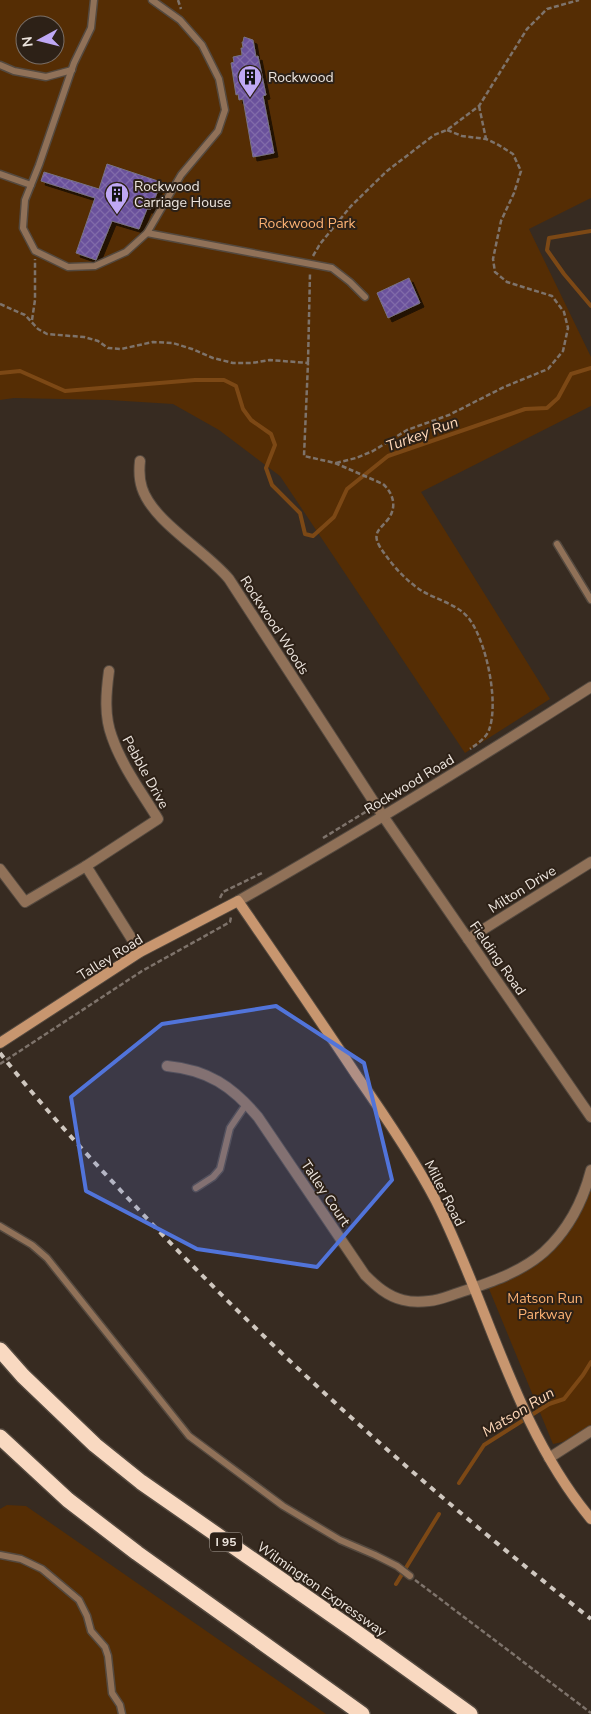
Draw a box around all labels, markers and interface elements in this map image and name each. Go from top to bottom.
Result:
north arrow [15,15,65,65]
text: N [18,35,38,48]
building icon: Rockwood [237,64,263,98]
place label: Rockwood [268,68,334,87]
place label: Rockwood Carriage House [134,177,231,212]
building icon: Rockwood Carriage House [104,181,130,215]
park label: Rockwood Park [258,214,357,233]
water label: Turkey Run [383,412,461,456]
street label: Rockwood Woods [235,572,314,679]
street label: Pebble Drive [118,732,173,812]
street label: Rockwood Road [361,750,458,819]
street label: Milton Drive [485,861,560,918]
street label: Fielding Road [465,918,530,999]
street label: Talley Road [74,930,147,985]
street label: Talley Court [296,1156,355,1230]
street label: Miller Road [420,1157,469,1230]
park label: Matson Run Parkway [507,1289,583,1324]
water label: Matson Run [478,1383,558,1441]
road number: I 95 [210,1532,242,1551]
street label: Wilmington Expressway [253,1537,391,1642]

